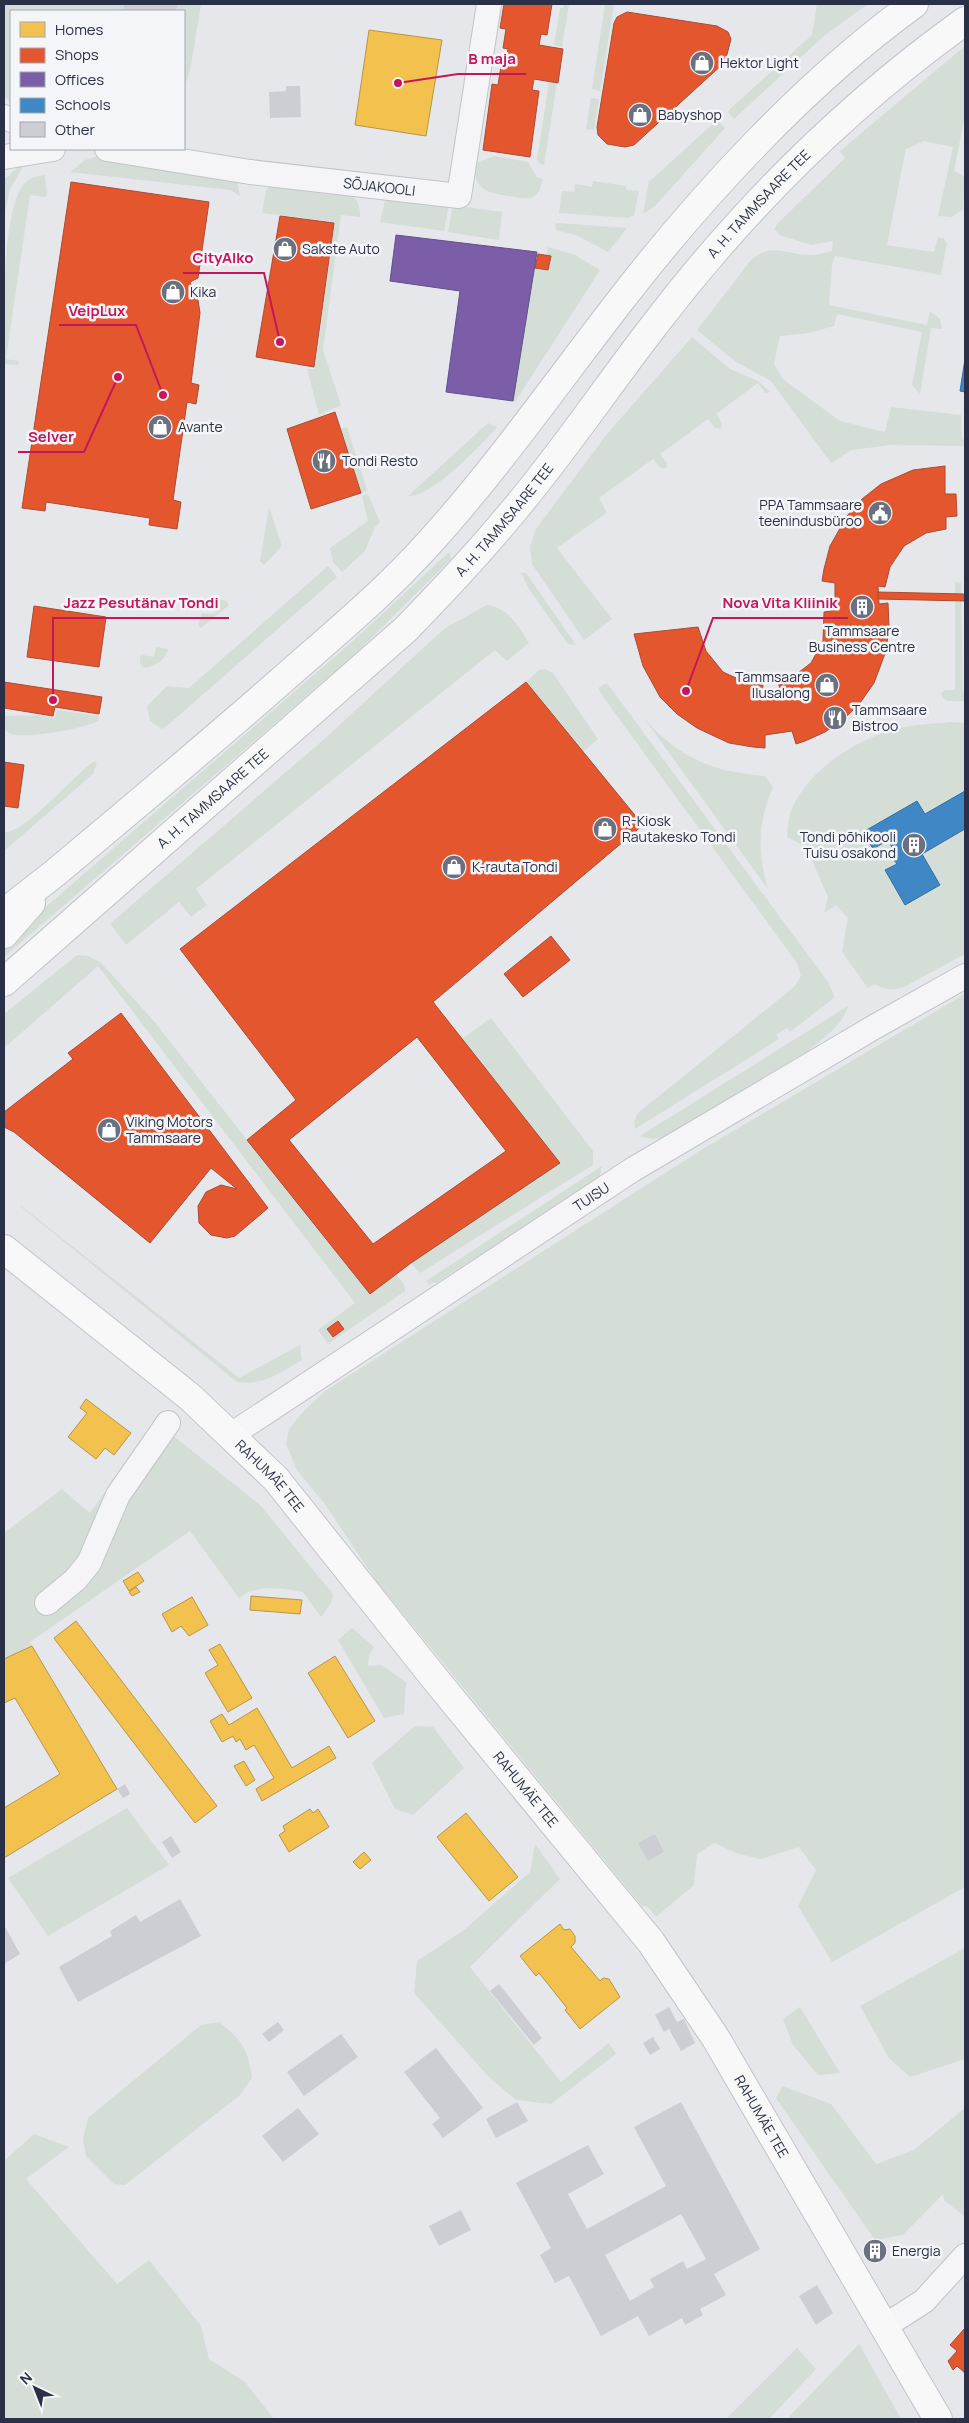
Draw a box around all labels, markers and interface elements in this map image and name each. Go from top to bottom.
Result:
legend [10,10,185,150]
text: Homes [55,19,104,40]
text: Shops [55,44,99,65]
callout: B maja [458,44,526,74]
text: B maja [468,48,516,69]
shop icon: Hektor Light [689,50,715,76]
place label: Hektor Light [720,53,799,72]
text: Offices [55,69,104,90]
text: Schools [55,94,111,115]
shop icon: Babyshop [627,102,653,128]
place label: Babyshop [658,105,722,124]
text: Other [55,119,96,140]
street label: A. H. TAMMSAARE TEE [703,145,814,262]
street label: SÕJAKOOLI [342,173,416,200]
shop icon: Sakste Auto [272,236,298,262]
place label: Sakste Auto [302,239,380,258]
callout: CityAlko [183,243,264,273]
text: CityAlko [192,247,254,268]
shop icon: Kika [160,279,186,305]
place label: Kika [190,282,216,301]
callout: VeipLux [59,295,136,325]
text: VeipLux [69,300,126,321]
shop icon: Avante [147,414,173,440]
place label: Avante [178,417,223,436]
callout: Selver [18,422,84,452]
text: Selver [28,426,74,447]
restaurant icon: Tondi Resto [311,448,337,474]
place label: Tondi Resto [342,451,418,470]
street label: A. H. TAMMSAARE TEE [451,459,557,580]
place label: PPA Tammsaare teenindusbüroo [759,495,862,530]
public building icon: PPA Tammsaare teenindusbüroo [867,500,893,526]
callout: Jazz Pesutänav Tondi [53,588,229,618]
callout: Nova Vita Kliinik [713,588,848,618]
text: Jazz Pesutänav Tondi [63,592,219,613]
text: Nova Vita Kliinik [723,592,838,613]
building icon: Tammsaare Business Centre [849,594,875,620]
place label: Tammsaare Business Centre [809,621,915,656]
place label: Tammsaare Ilusalong [735,667,810,702]
shop icon: Tammsaare Ilusalong [814,672,840,698]
place label: Tammsaare Bistroo [852,700,927,735]
restaurant icon: Tammsaare Bistroo [822,705,848,731]
street label: A. H. TAMMSAARE TEE [153,744,272,852]
place label: R-Kiosk Rautakesko Tondi [622,811,736,846]
shop icon: R-Kiosk Rautakesko Tondi [592,816,618,842]
place label: Tondi põhikooli Tuisu osakond [800,827,896,862]
building icon: Tondi põhikooli Tuisu osakond [901,832,927,858]
shop icon: K-rauta Tondi [441,854,467,880]
place label: K-rauta Tondi [472,857,558,876]
place label: Viking Motors Tammsaare [126,1112,213,1147]
shop icon: Viking Motors Tammsaare [96,1117,122,1143]
street label: TUISU [569,1177,613,1215]
street label: RAHUMÄE TEE [231,1435,309,1516]
street label: RAHUMÄE TEE [489,1747,563,1831]
street label: RAHUMÄE TEE [730,2071,793,2161]
building icon: Energia [862,2238,888,2264]
place label: Energia [892,2241,941,2260]
north arrow [10,2363,60,2413]
text: N [16,2368,36,2389]

